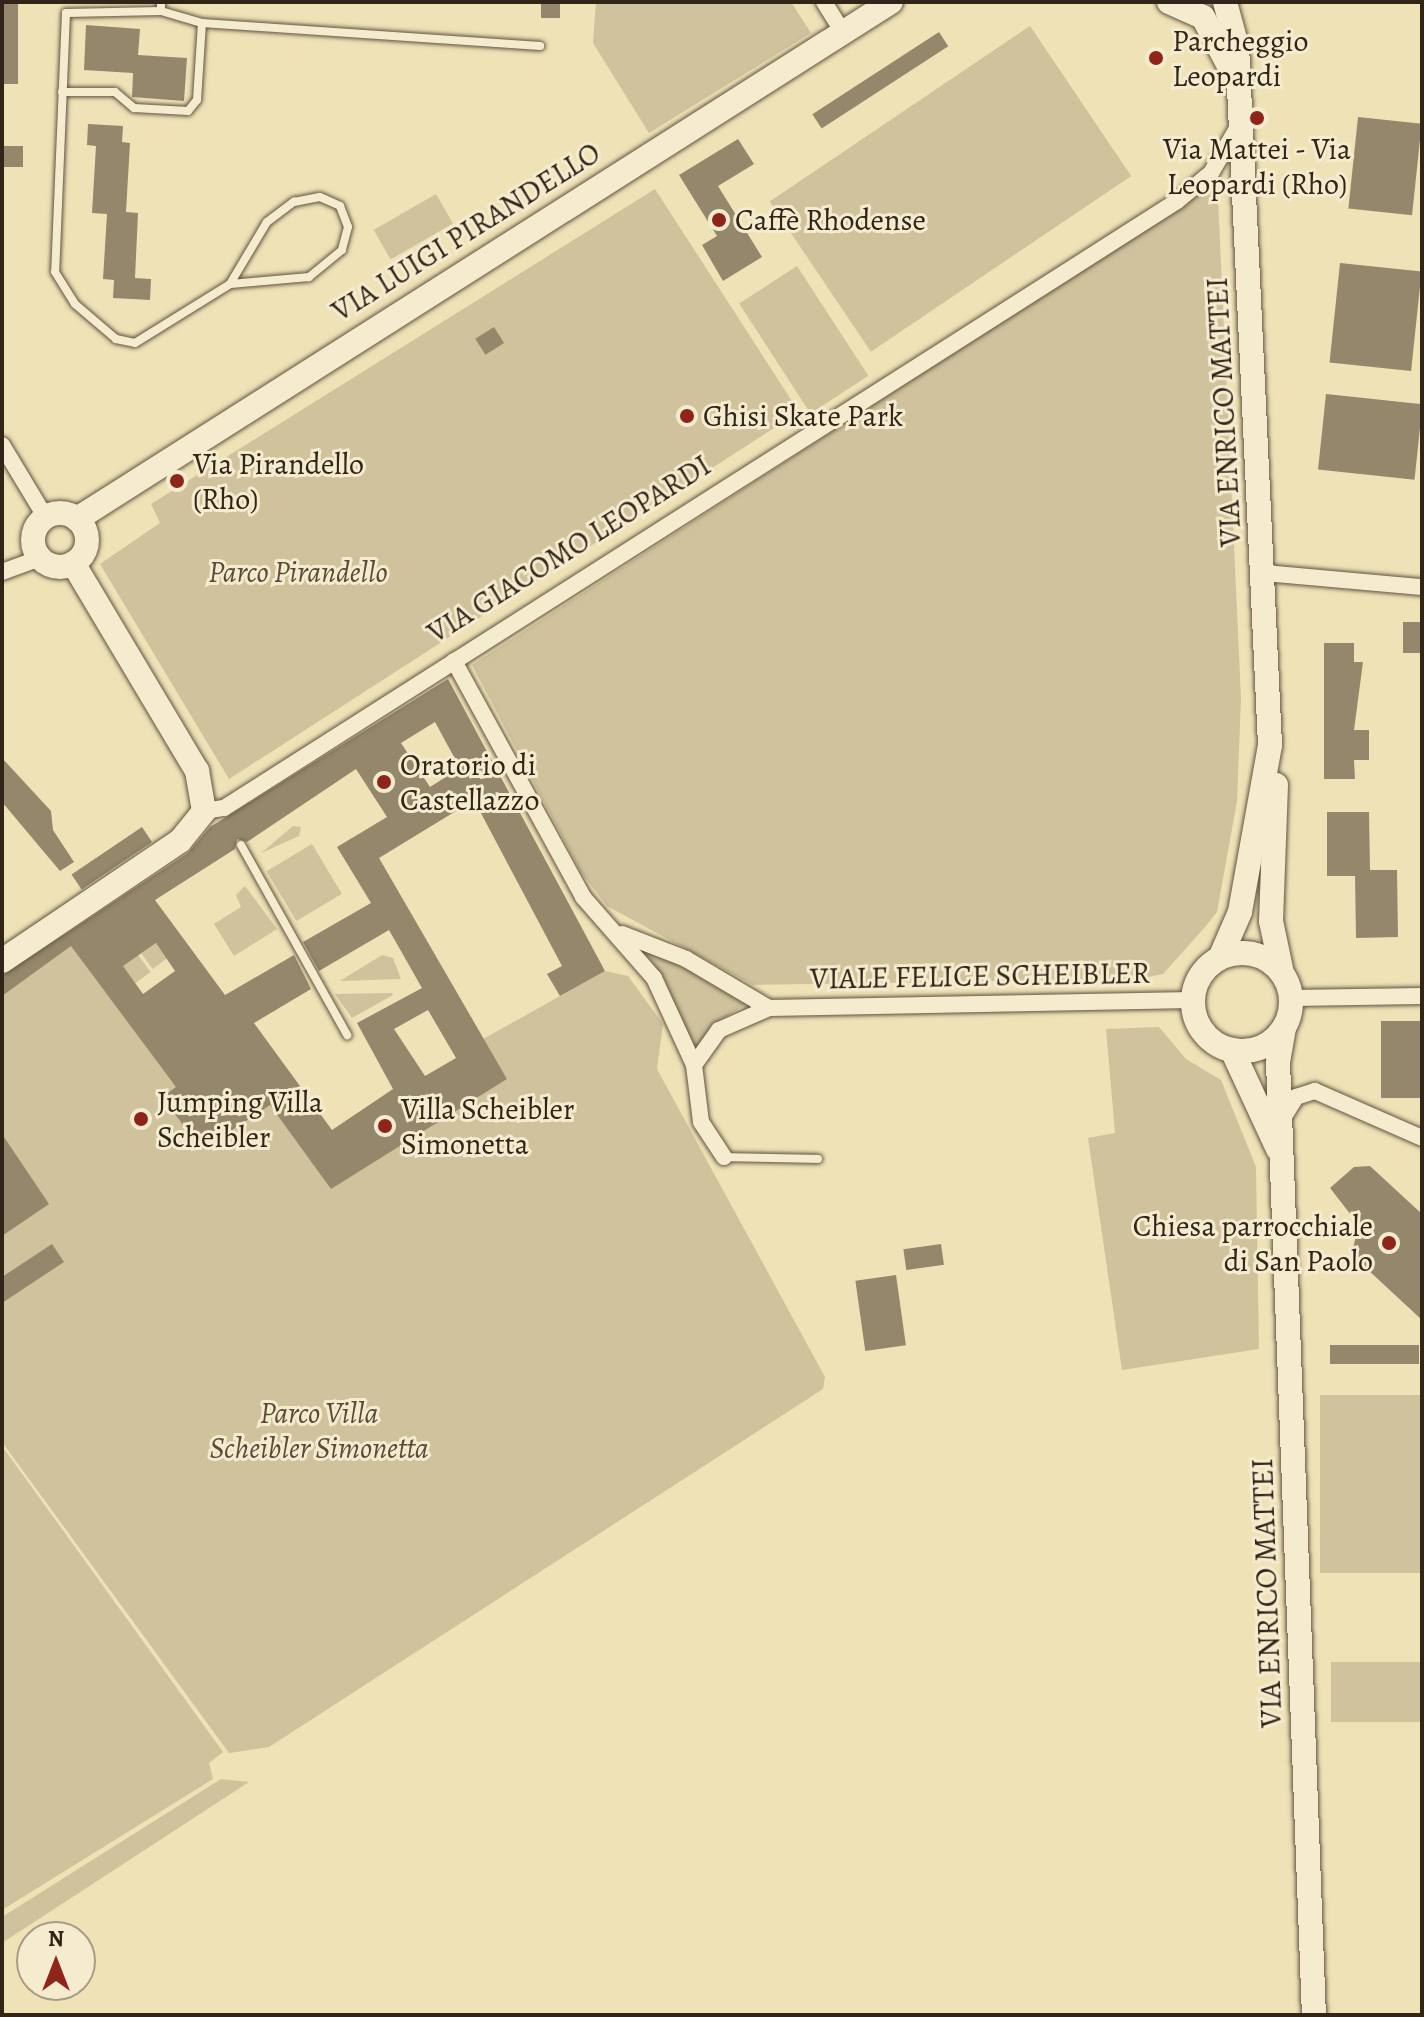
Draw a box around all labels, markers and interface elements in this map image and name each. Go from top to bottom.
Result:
place label: Parcheggio Leopardi [1172,23,1308,94]
marker: Parcheggio Leopardi [1147,49,1165,67]
marker: Via Mattei - Via Leopardi (Rho) [1248,109,1266,127]
place label: Via Mattei - Via Leopardi (Rho) [1162,131,1352,202]
street label: VIA LUIGI PIRANDELLO [325,135,607,329]
place label: Caffè Rhodense [735,202,926,238]
marker: Caffè Rhodense [710,211,728,229]
street label: VIA ENRICO MATTEI [1199,276,1249,548]
place label: Ghisi Skate Park [703,398,903,434]
marker: Ghisi Skate Park [678,407,696,425]
place label: Via Pirandello (Rho) [193,446,364,516]
street label: VIA GIACOMO LEOPARDI [421,447,717,651]
marker: Via Pirandello (Rho) [168,472,186,490]
park label: Parco Pirandello [208,554,388,590]
place label: Oratorio di Castellazzo [400,747,539,818]
marker: Oratorio di Castellazzo [375,773,393,791]
street label: VIALE FELICE SCHEIBLER [810,955,1150,997]
place label: Jumping Villa Scheibler [157,1084,323,1154]
place label: Villa Scheibler Simonetta [401,1091,575,1162]
marker: Jumping Villa Scheibler [132,1110,150,1128]
marker: Villa Scheibler Simonetta [376,1117,394,1135]
place label: Chiesa parrocchiale di San Paolo [1133,1208,1373,1278]
marker: Chiesa parrocchiale di San Paolo [1380,1234,1398,1252]
park label: Parco Villa Scheibler Simonetta [209,1395,429,1466]
street label: VIA ENRICO MATTEI [1244,1458,1290,1728]
north arrow [16,1921,96,2001]
text: N [48,1924,64,1954]

